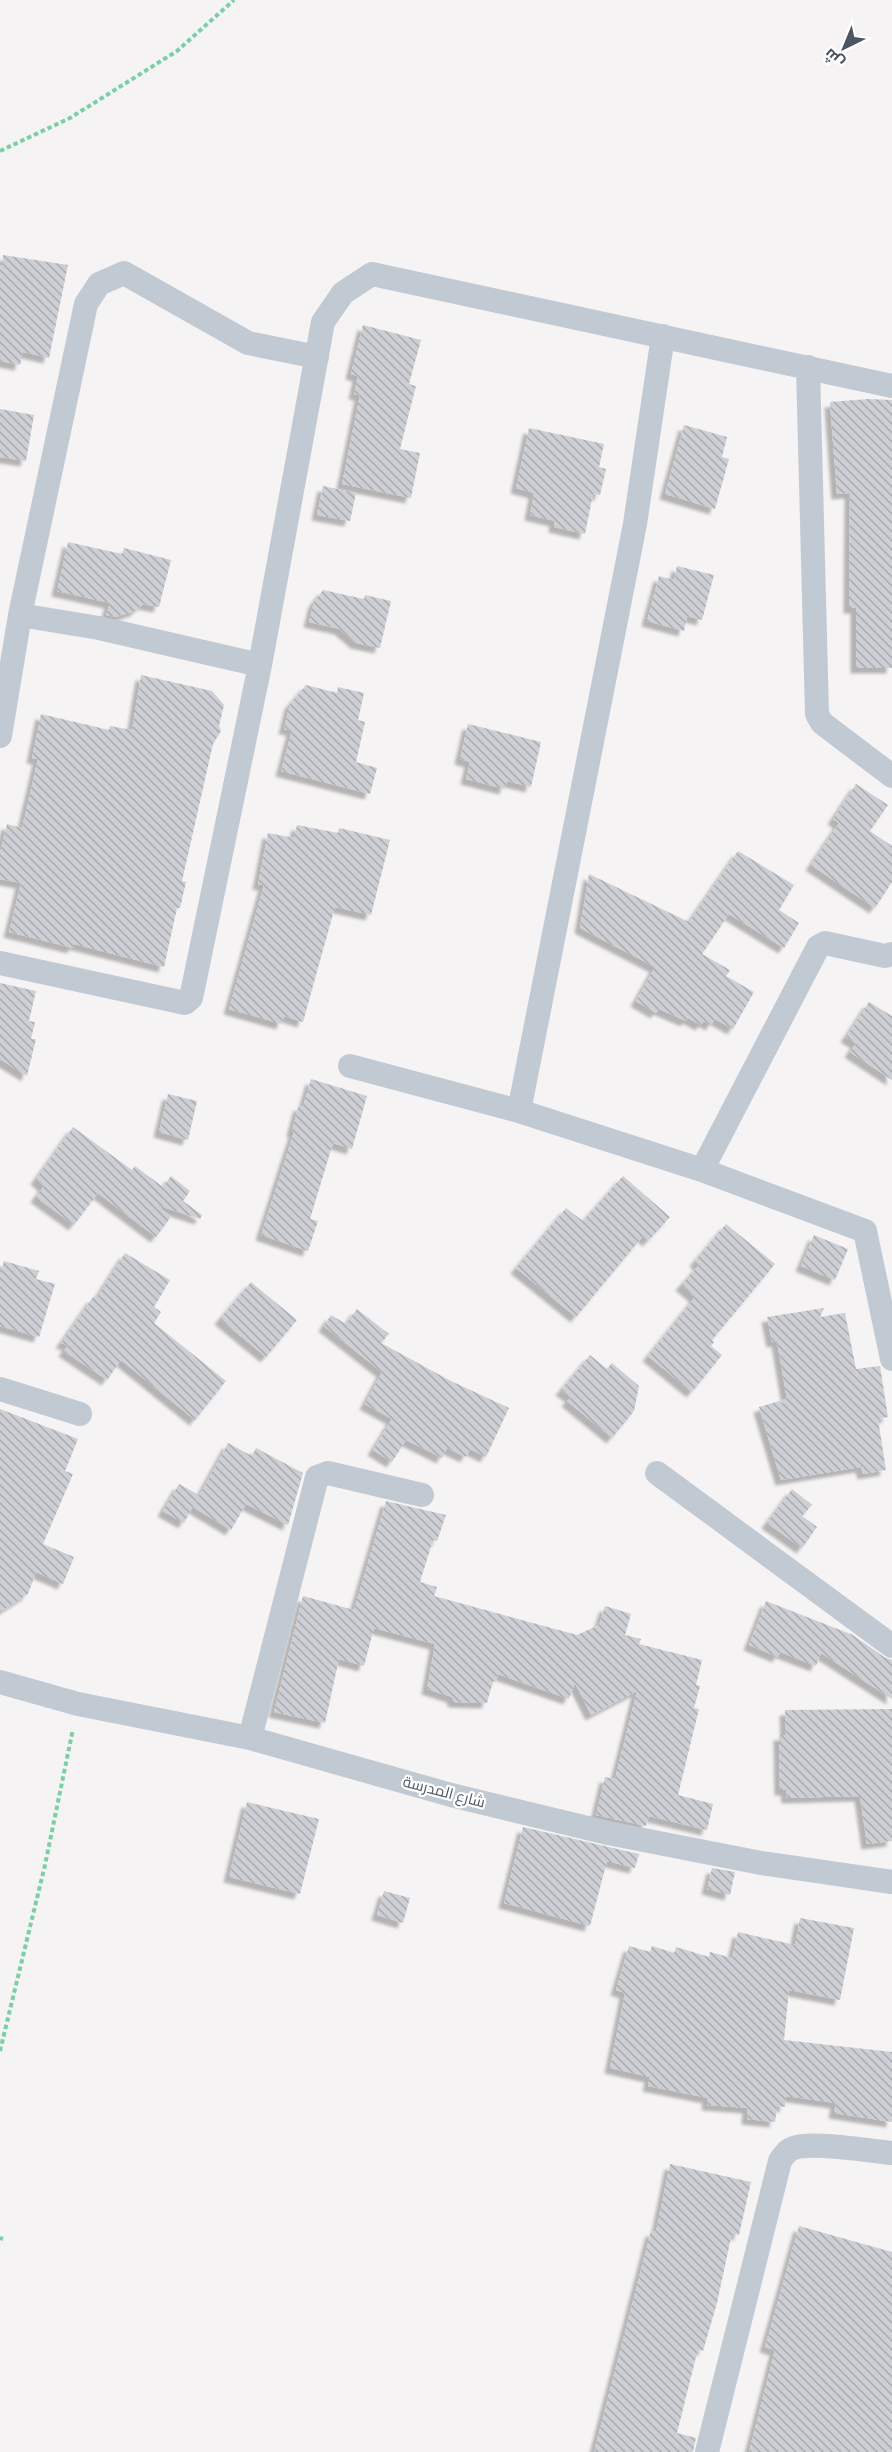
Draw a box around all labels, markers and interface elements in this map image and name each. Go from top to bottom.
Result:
north arrow [814,18,874,78]
text: ش [819,43,849,73]
street label: شارع المدرسة [400,1771,487,1814]

